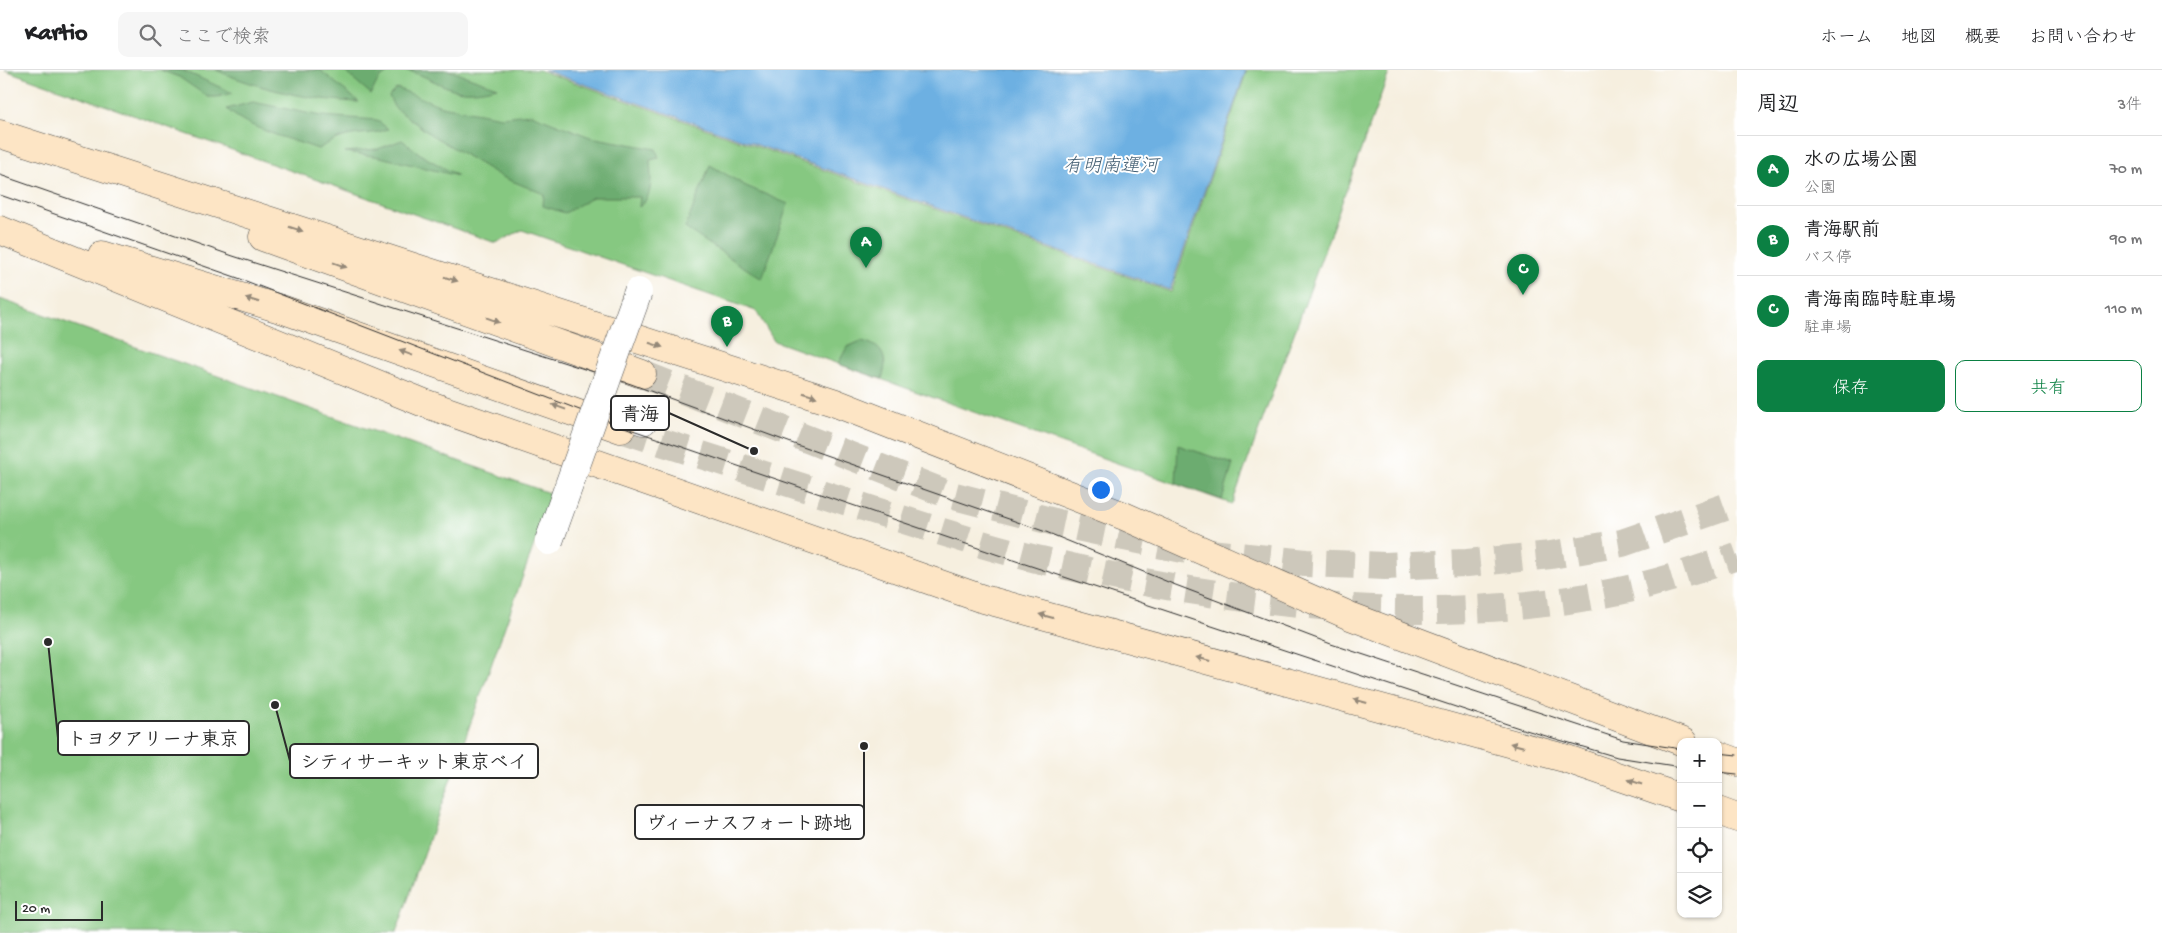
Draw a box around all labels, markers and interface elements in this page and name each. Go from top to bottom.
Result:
search box [118,12,468,57]
text: Kartio [25,20,88,49]
icon: search [136,21,164,49]
text: ここで検索 [176,27,271,50]
text: ホーム [1820,28,1873,49]
text: 地図 [1901,28,1937,49]
text: 概要 [1965,28,2001,49]
text: お問い合わせ [2029,28,2137,49]
text: 周辺 [1757,94,1799,119]
text: 3件 [2118,97,2142,116]
text: 水の広場公園 [1804,150,1918,173]
water label: 有明南運河 [1063,155,1161,179]
text: A [1768,161,1778,180]
text: 70 m [2109,161,2142,180]
text: 公園 [1804,180,1836,199]
text: 青海駅前 [1804,220,1880,243]
one-way arrow [289,226,304,234]
pin: A [850,227,882,268]
text: B [1769,231,1777,250]
text: 90 m [2110,231,2142,250]
text: バス停 [1804,250,1852,269]
pin: C [1507,254,1539,295]
one-way arrow [333,261,348,269]
one-way arrow [444,276,459,284]
text: 青海南臨時駐車場 [1804,290,1956,313]
one-way arrow [244,296,259,304]
text: C [1769,301,1777,320]
text: 110 m [2105,301,2142,320]
pin: B [711,306,743,347]
one-way arrow [485,317,500,324]
text: 駐車場 [1804,320,1852,339]
one-way arrow [648,342,663,349]
one-way arrow [398,349,413,356]
button: 保存 [1757,360,1945,412]
button: 共有 [1955,360,2142,412]
one-way arrow [803,391,818,399]
callout: 青海 [611,396,669,430]
one-way arrow [551,403,566,411]
text: 青海 [621,404,659,428]
your location [1088,477,1114,503]
one-way arrow [1039,612,1054,620]
one-way arrow [1196,654,1211,662]
one-way arrow [1352,697,1367,705]
callout: トヨタアリーナ東京 [58,721,249,755]
text: トヨタアリーナ東京 [67,729,239,753]
map controls [1677,738,1722,918]
button: + [1677,738,1722,783]
one-way arrow [1509,740,1524,748]
callout: シティサーキット東京ベイ [290,744,538,778]
text: シティサーキット東京ベイ [301,752,527,776]
one-way arrow [1627,778,1642,786]
button: − [1677,783,1722,828]
callout: ヴィーナスフォート跡地 [635,805,864,839]
text: ヴィーナスフォート跡地 [646,813,852,837]
button: locate [1677,828,1722,873]
button: layers [1677,873,1722,918]
scale bar [15,898,102,921]
text: 20 m [22,901,50,918]

